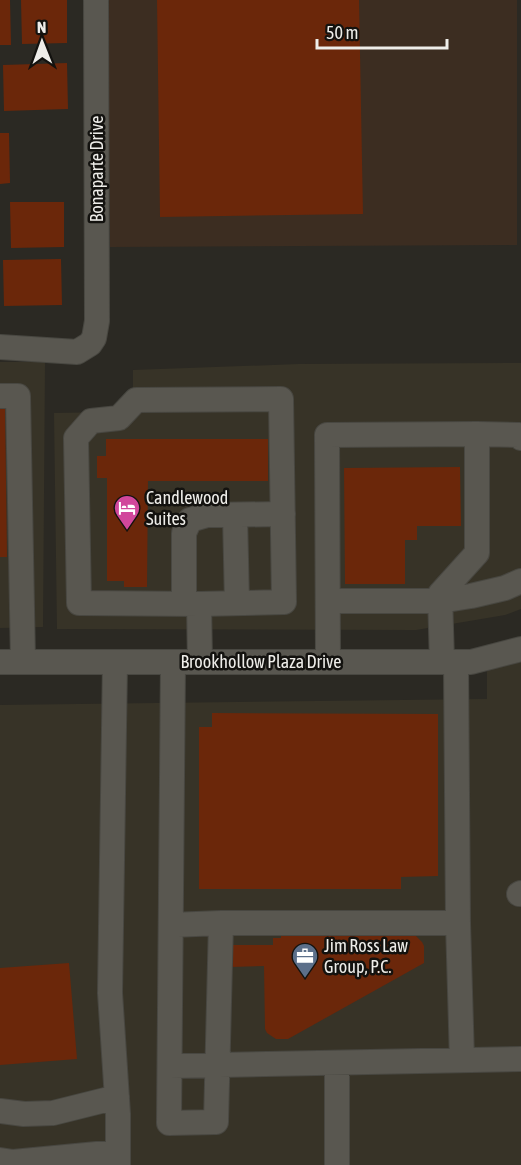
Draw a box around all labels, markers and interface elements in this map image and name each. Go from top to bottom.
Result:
north arrow [12,12,72,72]
scale bar [317,12,448,50]
text: N [37,18,47,36]
text: 50 m [326,22,358,43]
street label: Bonaparte Drive [86,116,107,222]
place label: Candlewood Suites [146,487,228,529]
hotel icon: Candlewood Suites [112,493,142,531]
street label: Brookhollow Plaza Drive [181,651,341,672]
place label: Jim Ross Law Group, P.C. [324,935,408,977]
office icon: Jim Ross Law Group, P.C. [290,941,320,979]

